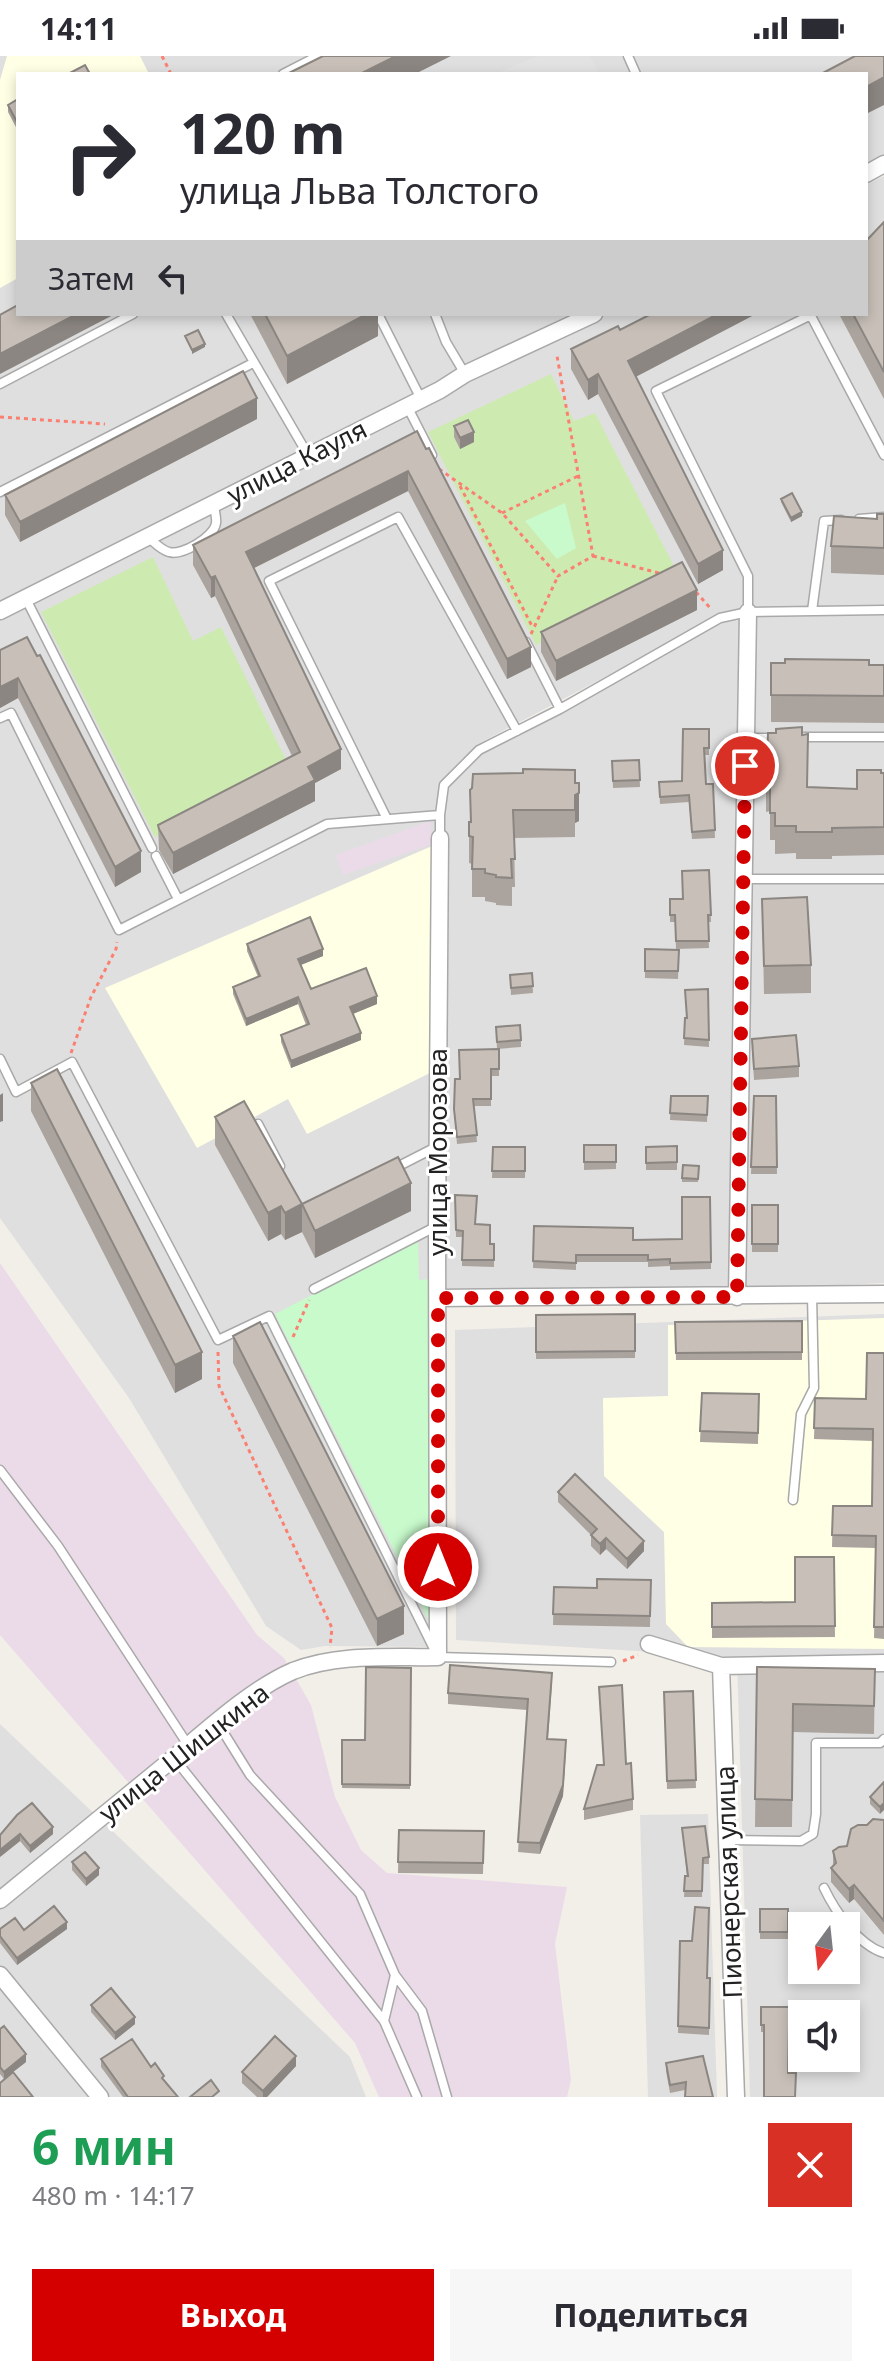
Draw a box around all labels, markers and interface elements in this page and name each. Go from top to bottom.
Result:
text: 14:11 [40,8,117,49]
text: 120 m [180,94,345,170]
icon: right [48,104,152,208]
text: улица Льва Толстого [180,166,539,215]
icon: left [151,256,195,300]
text: Затем [48,258,135,299]
street label: улица Кауля [220,410,373,512]
pin [711,732,779,800]
icon: arrive [723,744,767,788]
street label: улица Морозова [419,1048,455,1256]
position arrow [396,1525,480,1609]
street label: улица Шишкина [91,1674,276,1830]
street label: Пионерская улица [706,1765,750,1999]
north arrow [788,1912,860,1984]
map controls [788,1912,860,2072]
button: sound [788,2000,860,2072]
text: 6 мин [32,2114,176,2179]
button: close [768,2123,852,2207]
text: 480 m · 14:17 [32,2177,195,2213]
button: Выход [32,2269,434,2361]
button: Поделиться [450,2269,852,2361]

